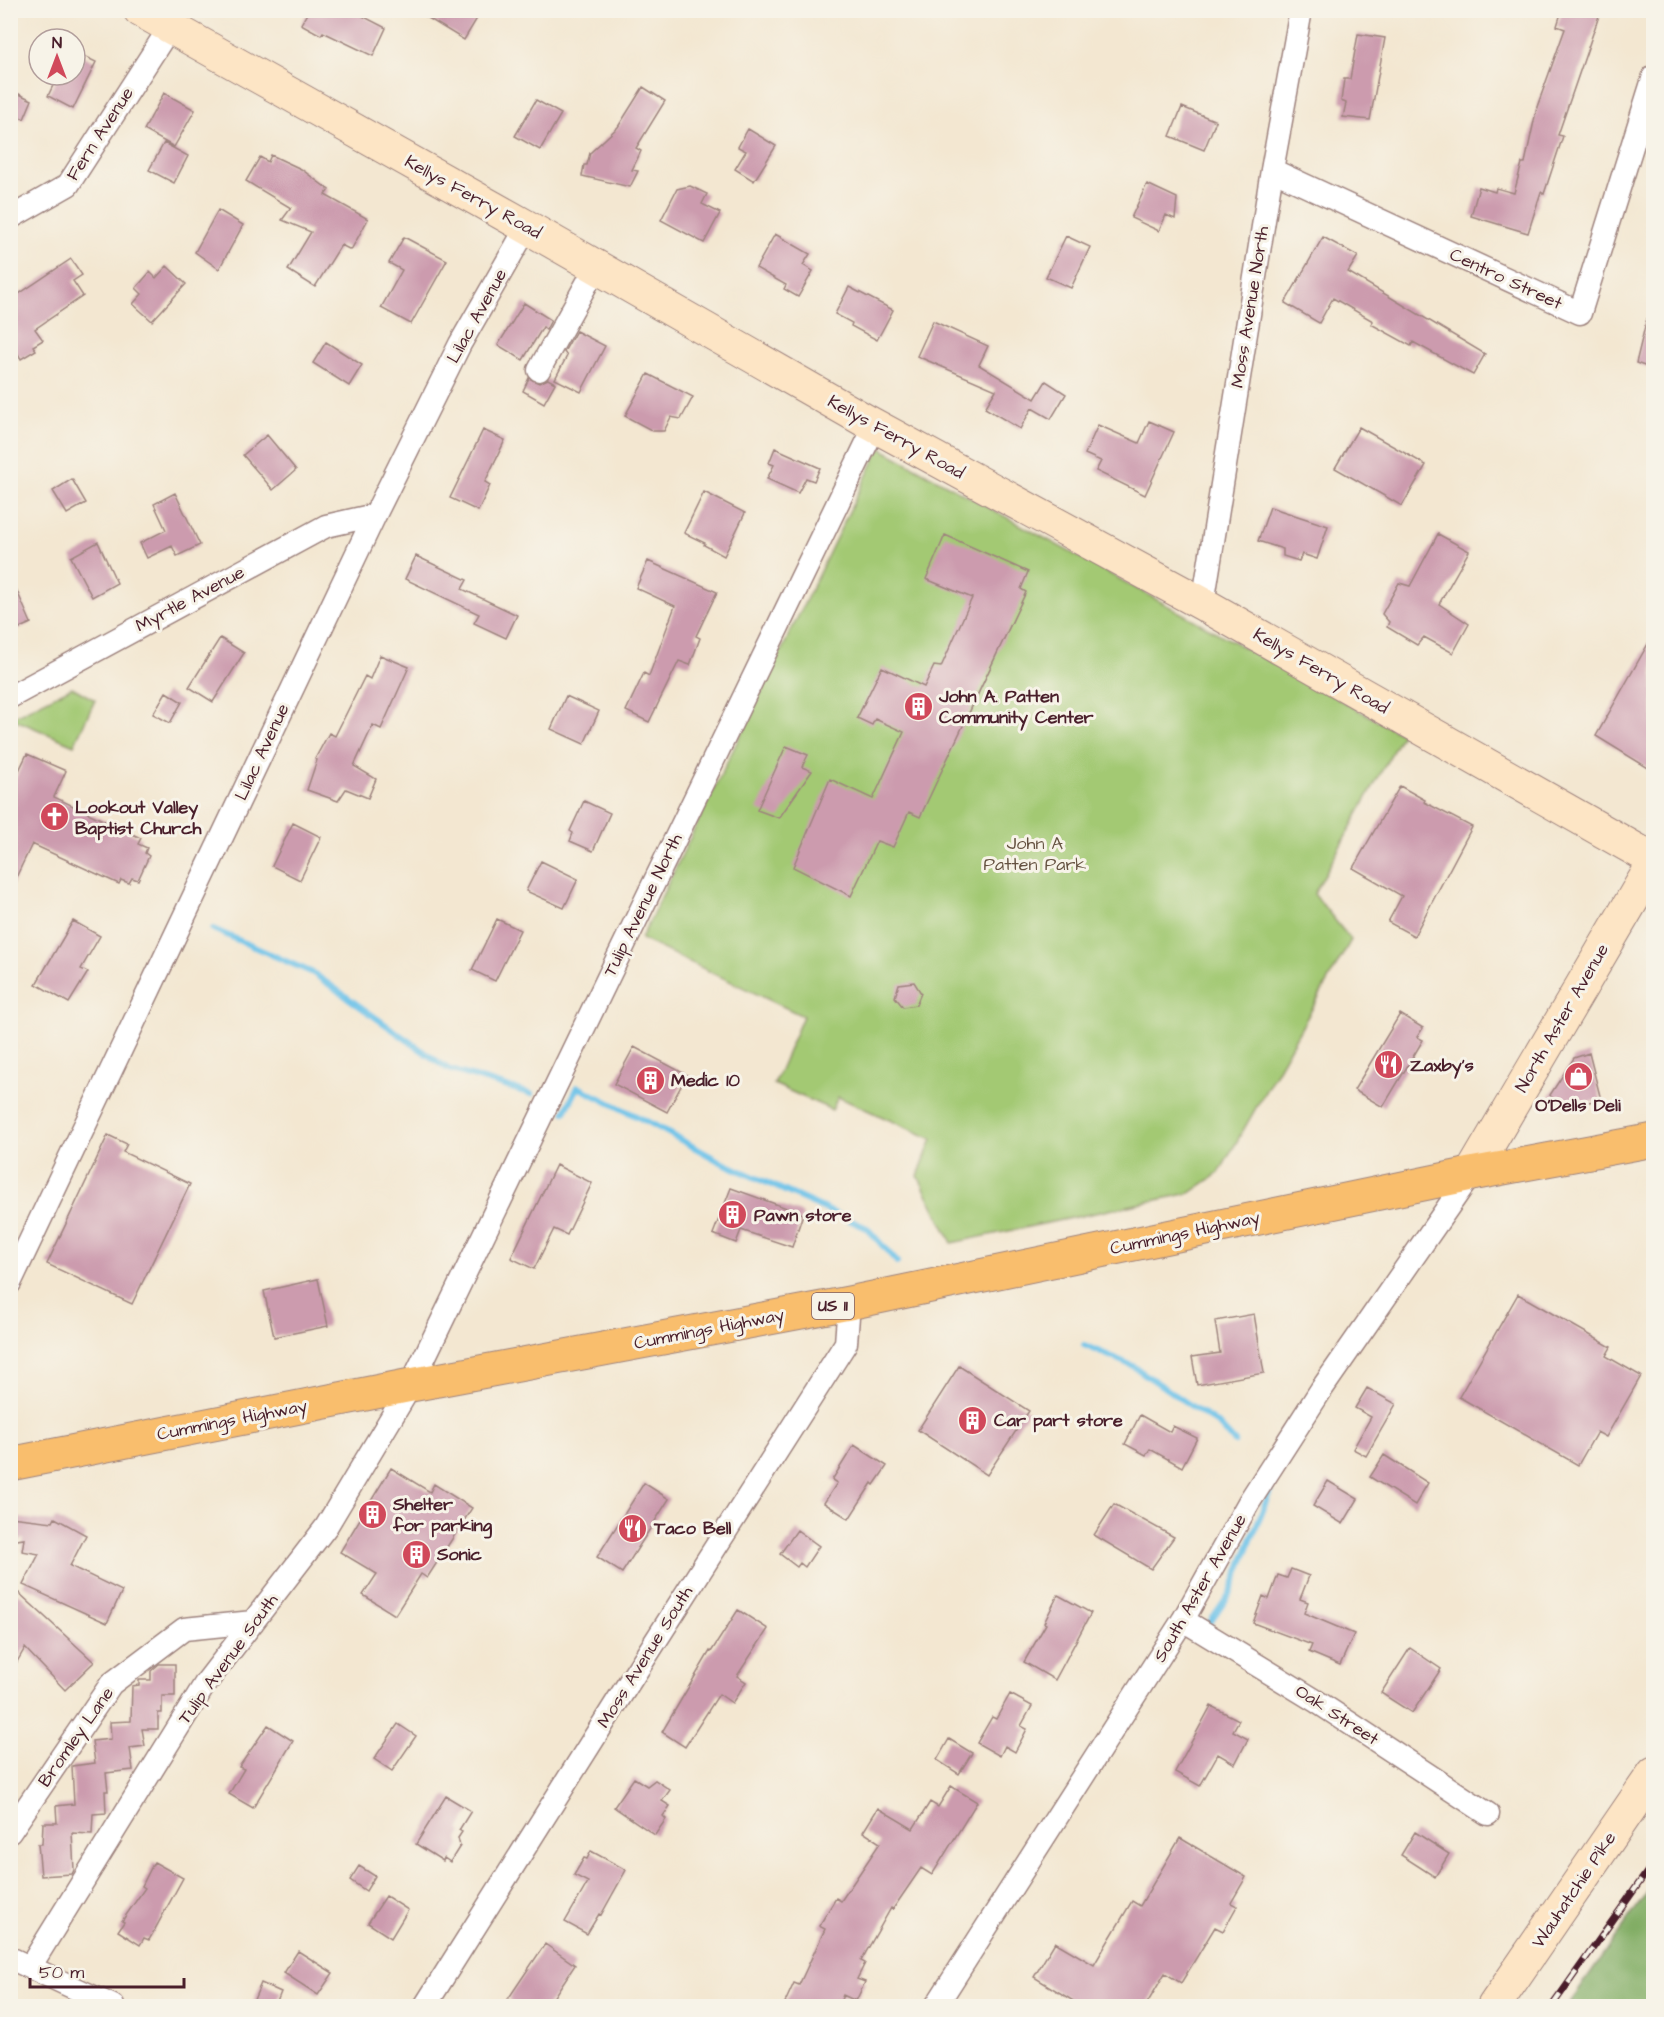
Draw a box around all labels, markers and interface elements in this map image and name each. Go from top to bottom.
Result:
north arrow [27,27,87,87]
text: N [52,32,62,54]
street label: Fern Avenue [60,82,140,186]
street label: Kellys Ferry Road [400,149,546,246]
street label: Moss Avenue North [1225,224,1275,390]
street label: Centro Street [1446,242,1567,316]
street label: Lilac Avenue [441,264,513,368]
street label: Kellys Ferry Road [823,389,969,486]
street label: Myrtle Avenue [131,560,250,639]
street label: Kellys Ferry Road [1248,622,1393,721]
place label: John A. Patten Community Center [938,684,1094,731]
building icon: John A. Patten Community Center [902,690,934,722]
street label: Lilac Avenue [229,699,295,805]
place label: Lookout Valley Baptist Church [75,795,203,841]
church icon: Lookout Valley Baptist Church [38,801,70,833]
street label: Tulip Avenue North [597,829,689,981]
park label: John A Patten Park [984,831,1086,877]
street label: North Aster Avenue [1509,939,1615,1097]
restaurant icon: Zaxby's [1373,1049,1405,1081]
place label: Zaxby's [1410,1053,1474,1079]
shop icon: O'Dells Deli [1562,1060,1594,1092]
building icon: Medic 10 [634,1064,666,1096]
place label: Medic 10 [671,1068,740,1093]
place label: O'Dells Deli [1535,1093,1621,1118]
building icon: Pawn store [717,1199,749,1231]
place label: Pawn store [754,1203,852,1228]
street label: Cummings Highway [1108,1205,1263,1262]
road number: US 11 [812,1293,854,1319]
street label: Cummings Highway [632,1302,787,1357]
street label: Cummings Highway [155,1393,310,1448]
building icon: Car part store [957,1404,989,1436]
place label: Car part store [994,1408,1123,1433]
place label: Shelter for parking [392,1492,493,1539]
building icon: Shelter for parking [356,1498,388,1530]
street label: South Aster Avenue [1147,1509,1253,1667]
restaurant icon: Taco Bell [617,1512,649,1544]
place label: Taco Bell [653,1516,731,1541]
building icon: Sonic [400,1538,432,1570]
place label: Sonic [436,1542,482,1567]
street label: Moss Avenue South [591,1581,699,1733]
street label: Tulip Avenue South [172,1589,284,1729]
street label: Oak Street [1290,1679,1384,1752]
street label: Bromley Lane [32,1682,121,1793]
street label: Wauhatchie Pike [1526,1827,1622,1953]
scale bar [30,1951,184,1989]
text: 50 m [39,1960,84,1985]

